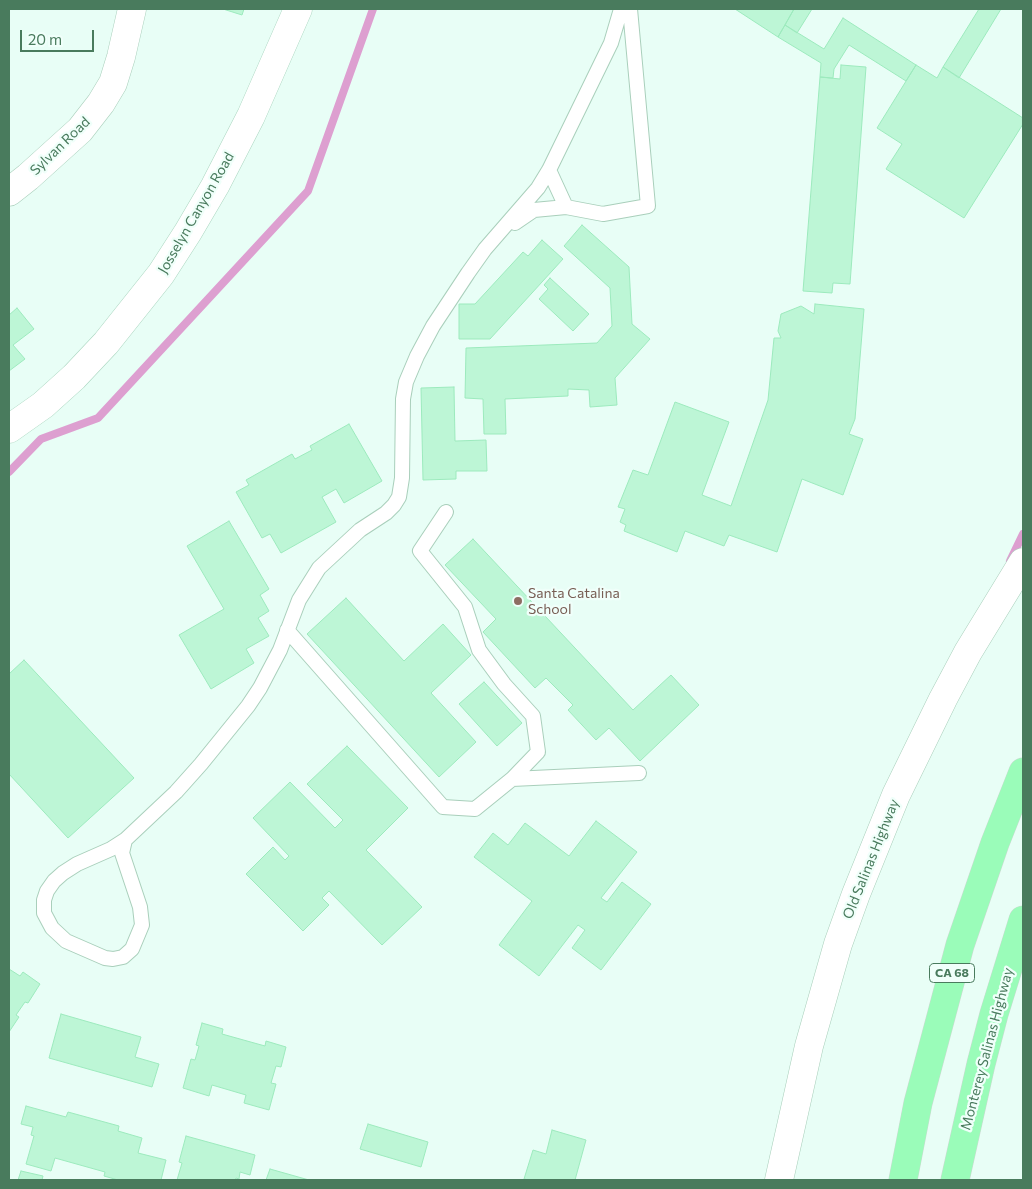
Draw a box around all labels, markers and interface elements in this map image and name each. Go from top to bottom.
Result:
scale bar [22,20,96,52]
text: 20 m [28,30,62,48]
street label: Sylvan Road [27,113,93,179]
street label: Josselyn Canyon Road [154,149,238,277]
place label: Santa Catalina School [528,585,620,618]
marker: Santa Catalina School [512,595,524,607]
street label: Old Salinas Highway [839,797,903,921]
road number: CA 68 [930,964,974,982]
street label: Monterey Salinas Highway [957,966,1017,1132]

